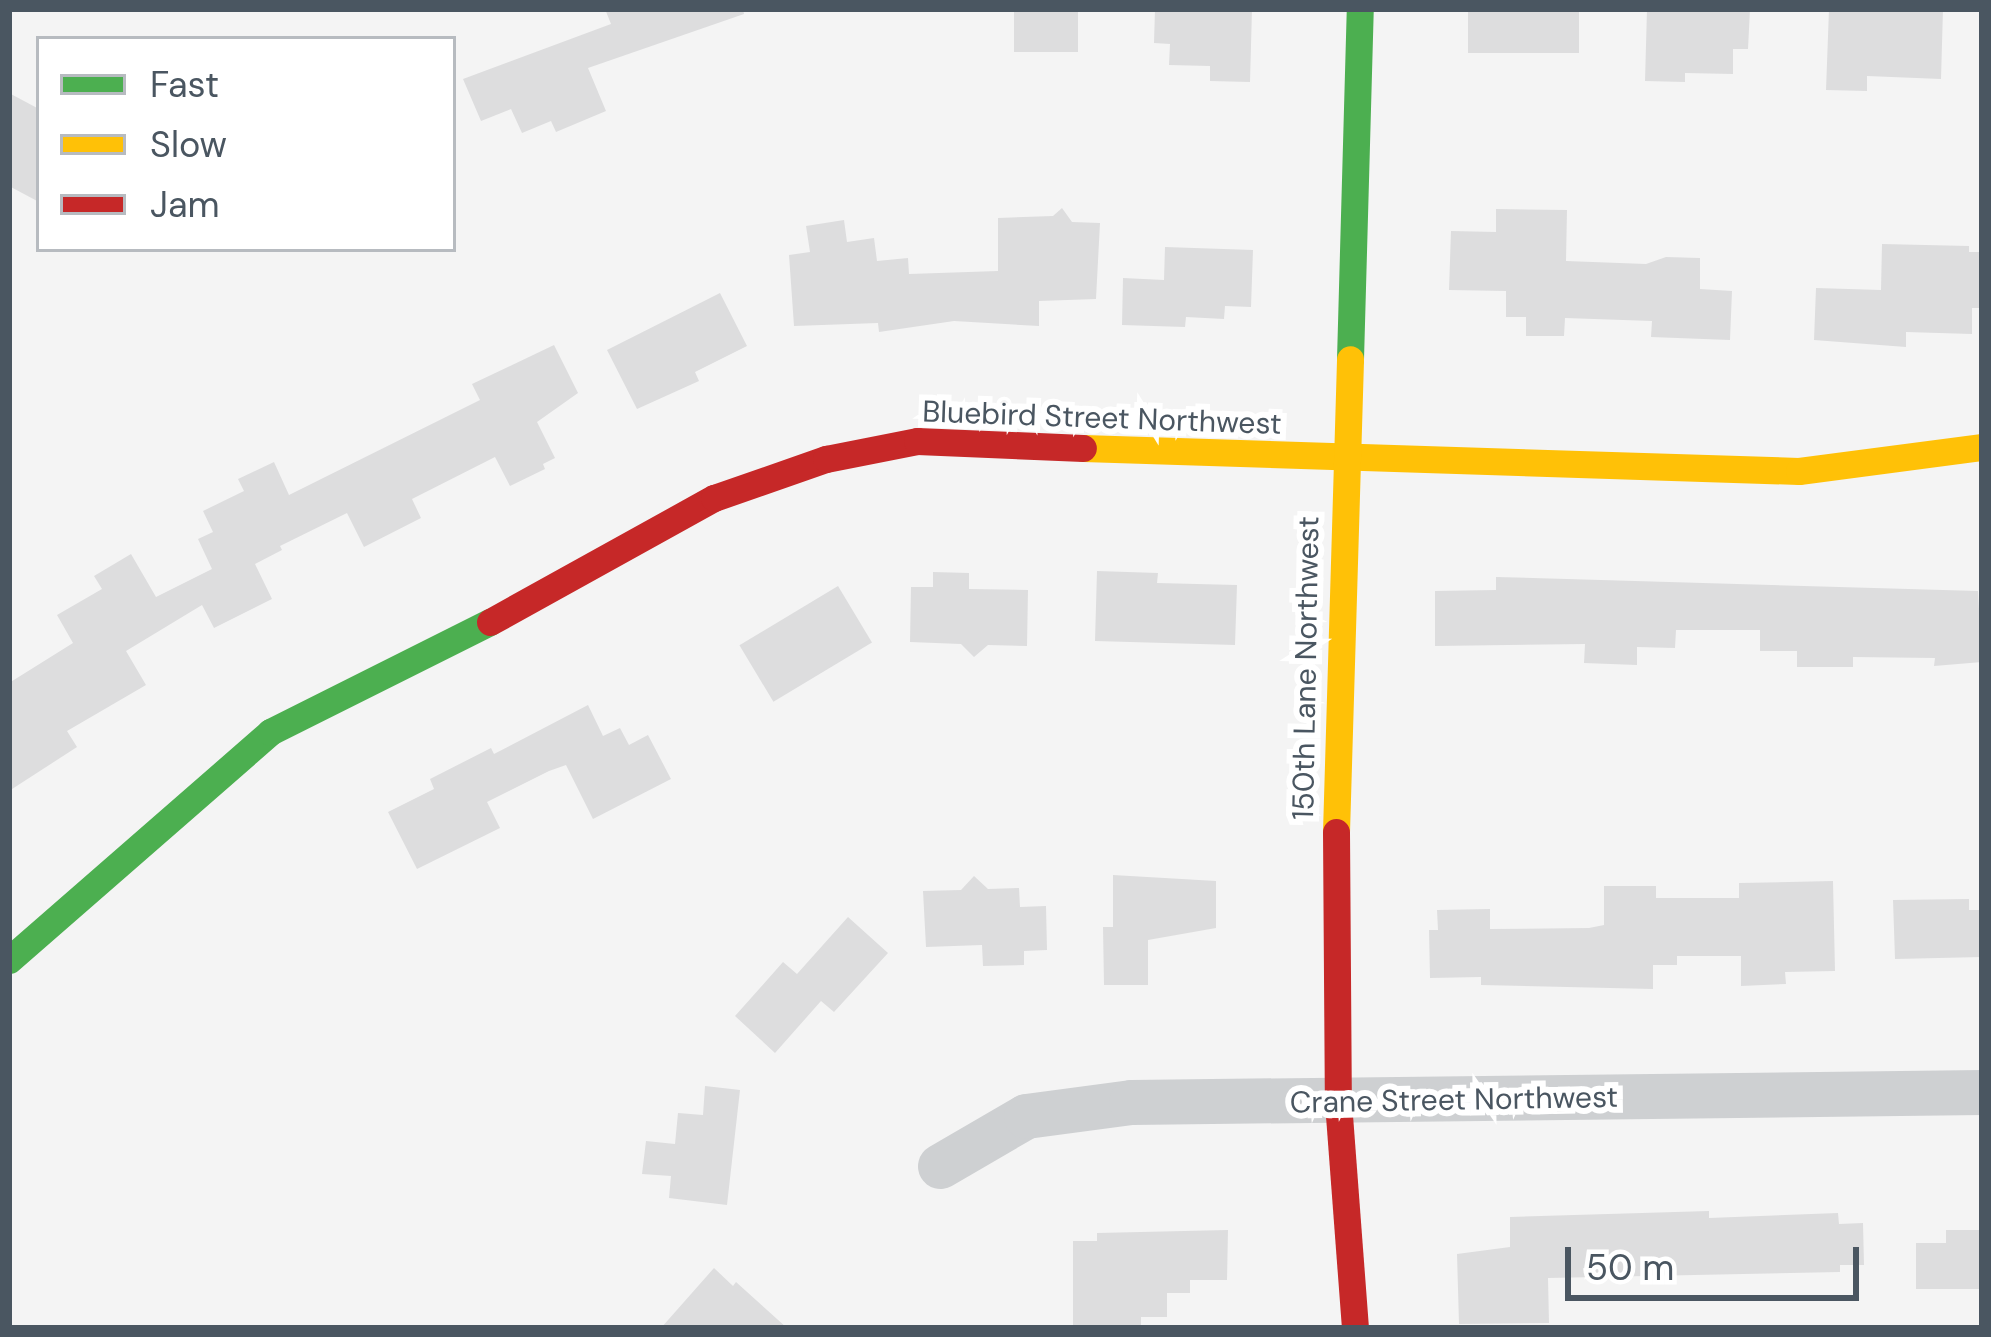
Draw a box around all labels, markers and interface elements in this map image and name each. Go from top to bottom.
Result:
legend [36,36,456,252]
text: Fast [150,61,219,108]
text: Slow [150,121,227,168]
text: Jam [150,181,220,228]
street label: Bluebird Street Northwest [922,394,1282,442]
street label: 150th Lane Northwest [1285,516,1327,820]
street label: Crane Street Northwest [1290,1079,1618,1121]
scale bar [1571,1223,1865,1297]
text: 50 m [1586,1244,1674,1291]

